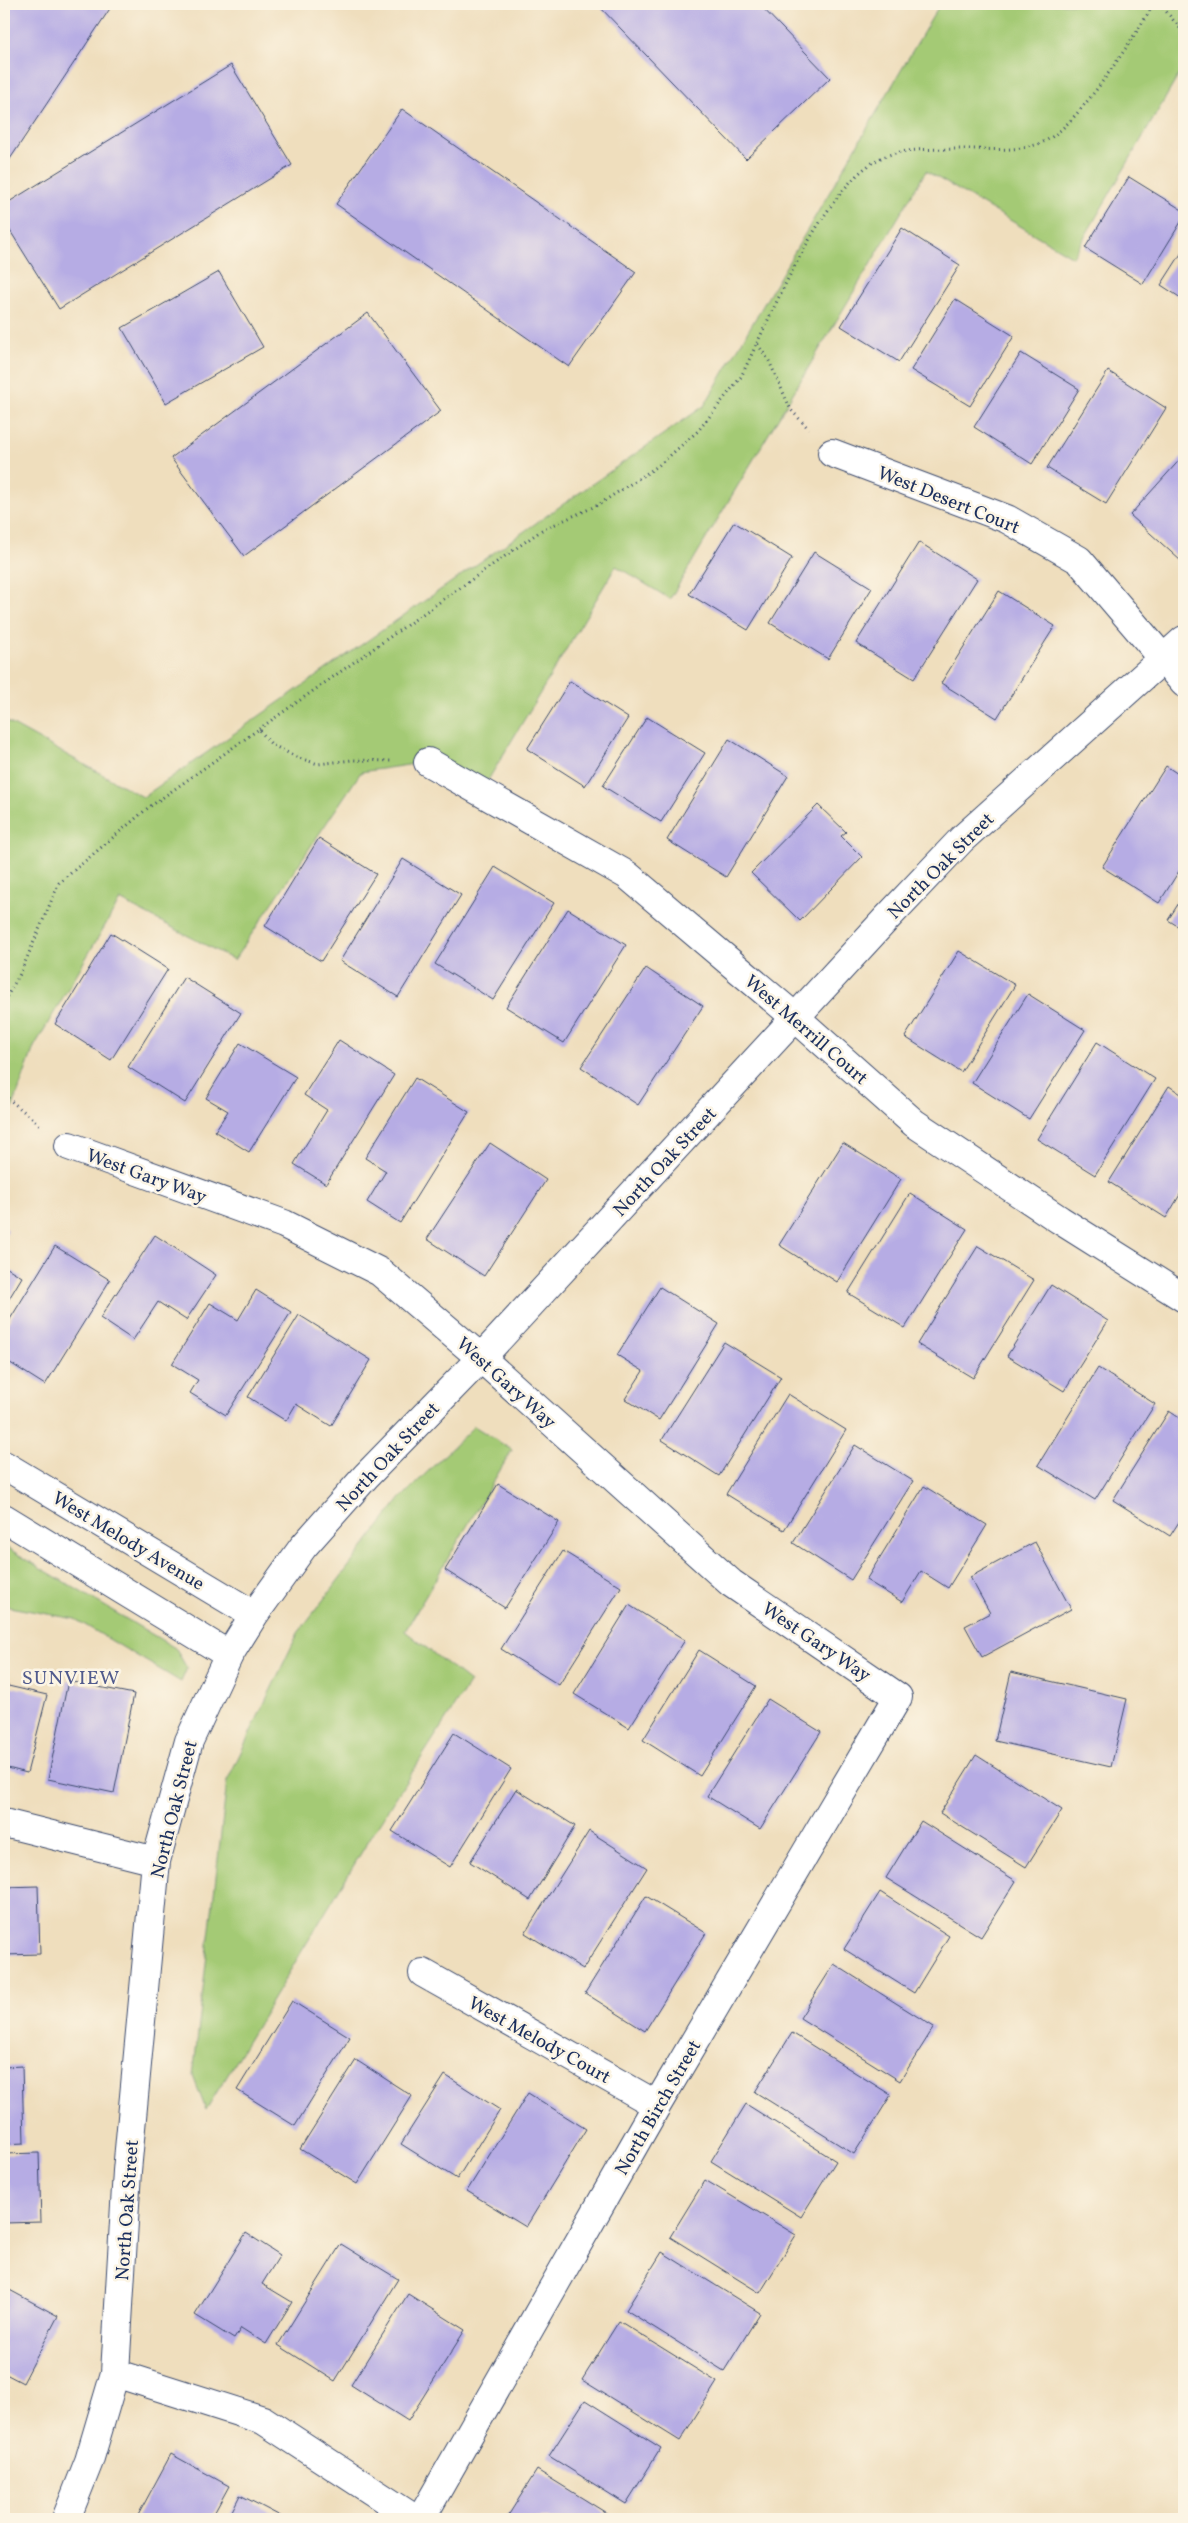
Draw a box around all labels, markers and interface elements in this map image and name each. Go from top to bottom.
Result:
street label: West Desert Court [873,460,1024,541]
street label: North Oak Street [882,807,1001,926]
street label: West Merrill Court [738,969,873,1092]
street label: North Oak Street [608,1102,723,1223]
street label: West Gary Way [83,1143,210,1211]
street label: West Gary Way [450,1332,561,1435]
street label: North Oak Street [331,1397,446,1518]
street label: West Melody Avenue [47,1486,209,1598]
street label: West Gary Way [756,1597,876,1689]
district label: SUNVIEW [22,1665,120,1693]
street label: North Oak Street [145,1737,205,1881]
street label: West Melody Court [463,1991,615,2091]
street label: North Birch Street [609,2035,708,2181]
street label: North Oak Street [110,2138,146,2282]

